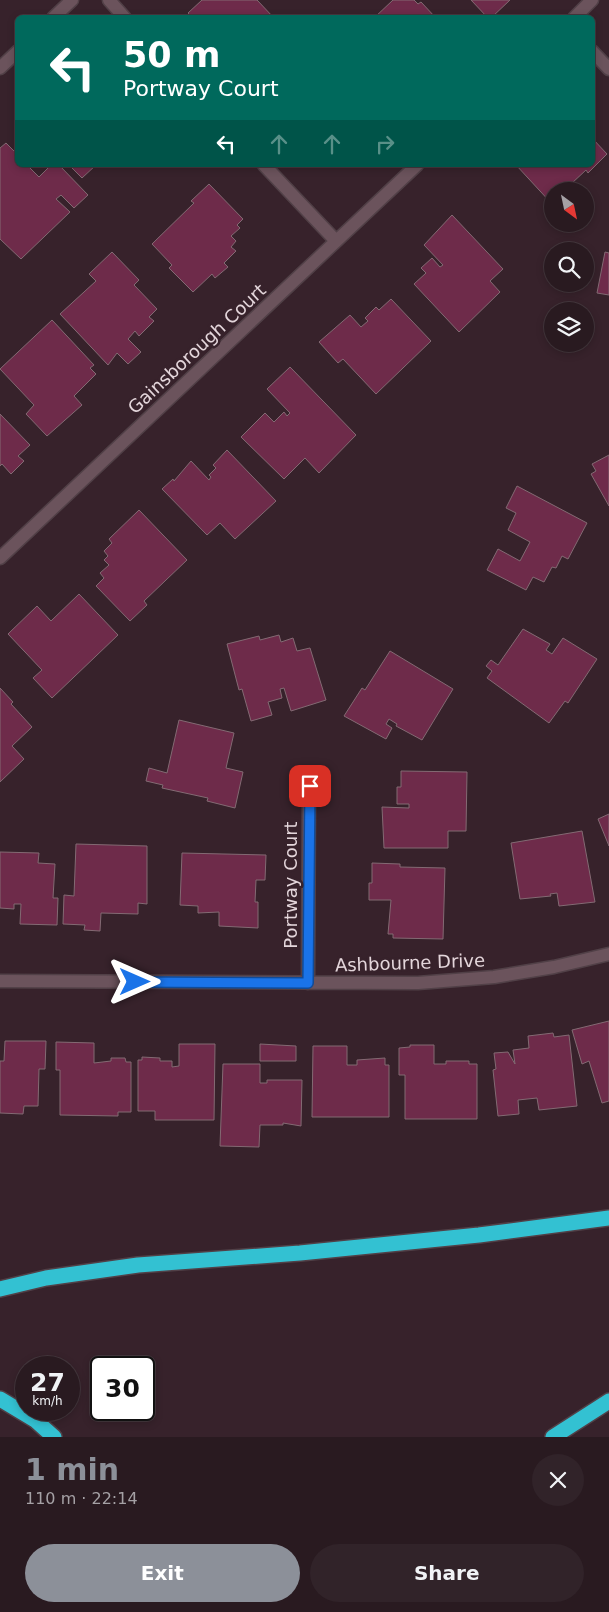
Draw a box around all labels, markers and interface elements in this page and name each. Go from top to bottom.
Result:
icon: left [40,35,105,100]
text: 50 m [123,35,220,75]
text: Portway Court [123,76,279,101]
icon: left [212,130,240,158]
icon: ahead [265,130,293,158]
icon: ahead [318,130,346,158]
icon: right [371,130,399,158]
north arrow [544,182,594,232]
map controls [544,182,594,352]
button: search [544,242,594,292]
street label: Gainsborough Court [123,279,270,418]
button: layers [544,302,594,352]
pin [289,765,331,807]
icon: arrive [296,772,324,800]
street label: Portway Court [280,821,301,949]
street label: Ashbourne Drive [335,949,485,976]
position arrow [108,955,160,1007]
speed limit sign: 30 [90,1356,155,1421]
text: 27 [30,1368,65,1397]
text: km/h [32,1394,63,1408]
text: 1 min [25,1452,119,1487]
button: close [532,1454,584,1506]
text: 110 m · 22:14 [25,1489,138,1508]
button: Exit [25,1544,300,1602]
button: Share [310,1544,584,1602]

